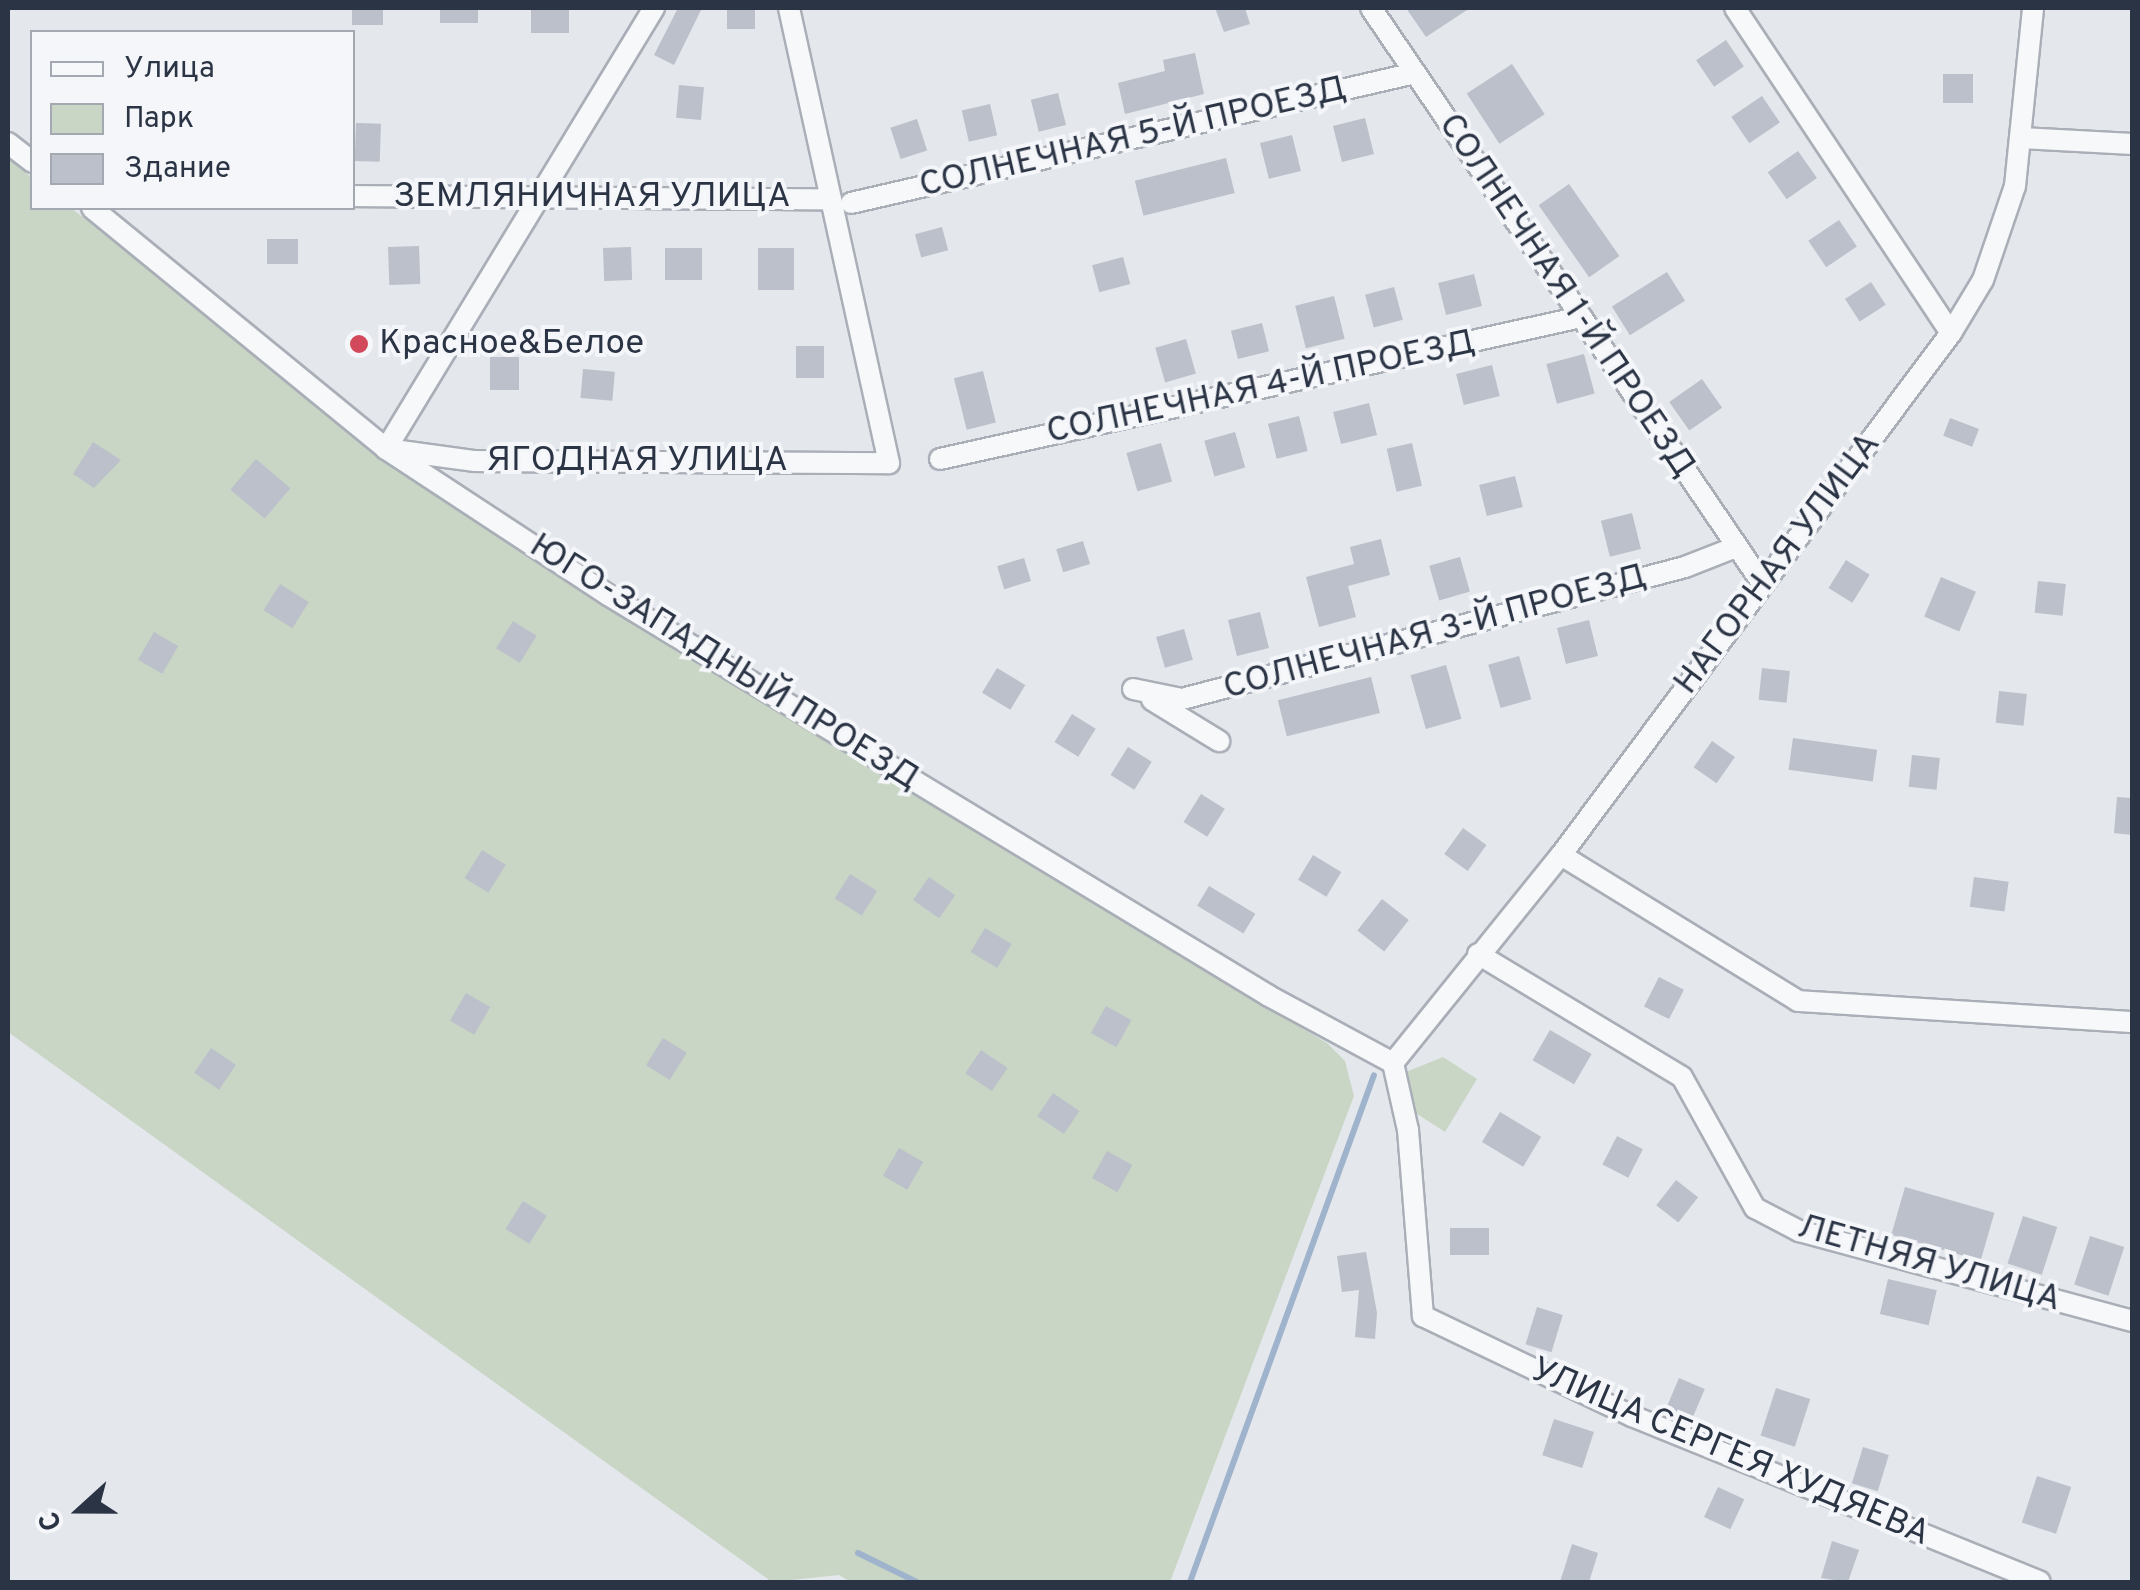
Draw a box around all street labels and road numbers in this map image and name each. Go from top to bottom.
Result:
street label: СОЛНЕЧНАЯ 5-Й ПРОЕЗД [915,68,1351,208]
street label: СОЛНЕЧНАЯ 1-Й ПРОЕЗД [1428,106,1704,486]
street label: ЗЕМЛЯНИЧНАЯ УЛИЦА [393,176,791,218]
street label: СОЛНЕЧНАЯ 4-Й ПРОЕЗД [1043,322,1479,454]
street label: НАГОРНАЯ УЛИЦА [1666,425,1890,703]
street label: ЯГОДНАЯ УЛИЦА [486,440,788,482]
street label: ЮГО-ЗАПАДНЫЙ ПРОЕЗД [521,526,927,800]
street label: СОЛНЕЧНАЯ 3-Й ПРОЕЗД [1219,556,1651,710]
street label: ЛЕТНЯЯ УЛИЦА [1792,1206,2066,1322]
street label: УЛИЦА СЕРГЕЯ ХУДЯЕВА [1524,1350,1936,1556]

